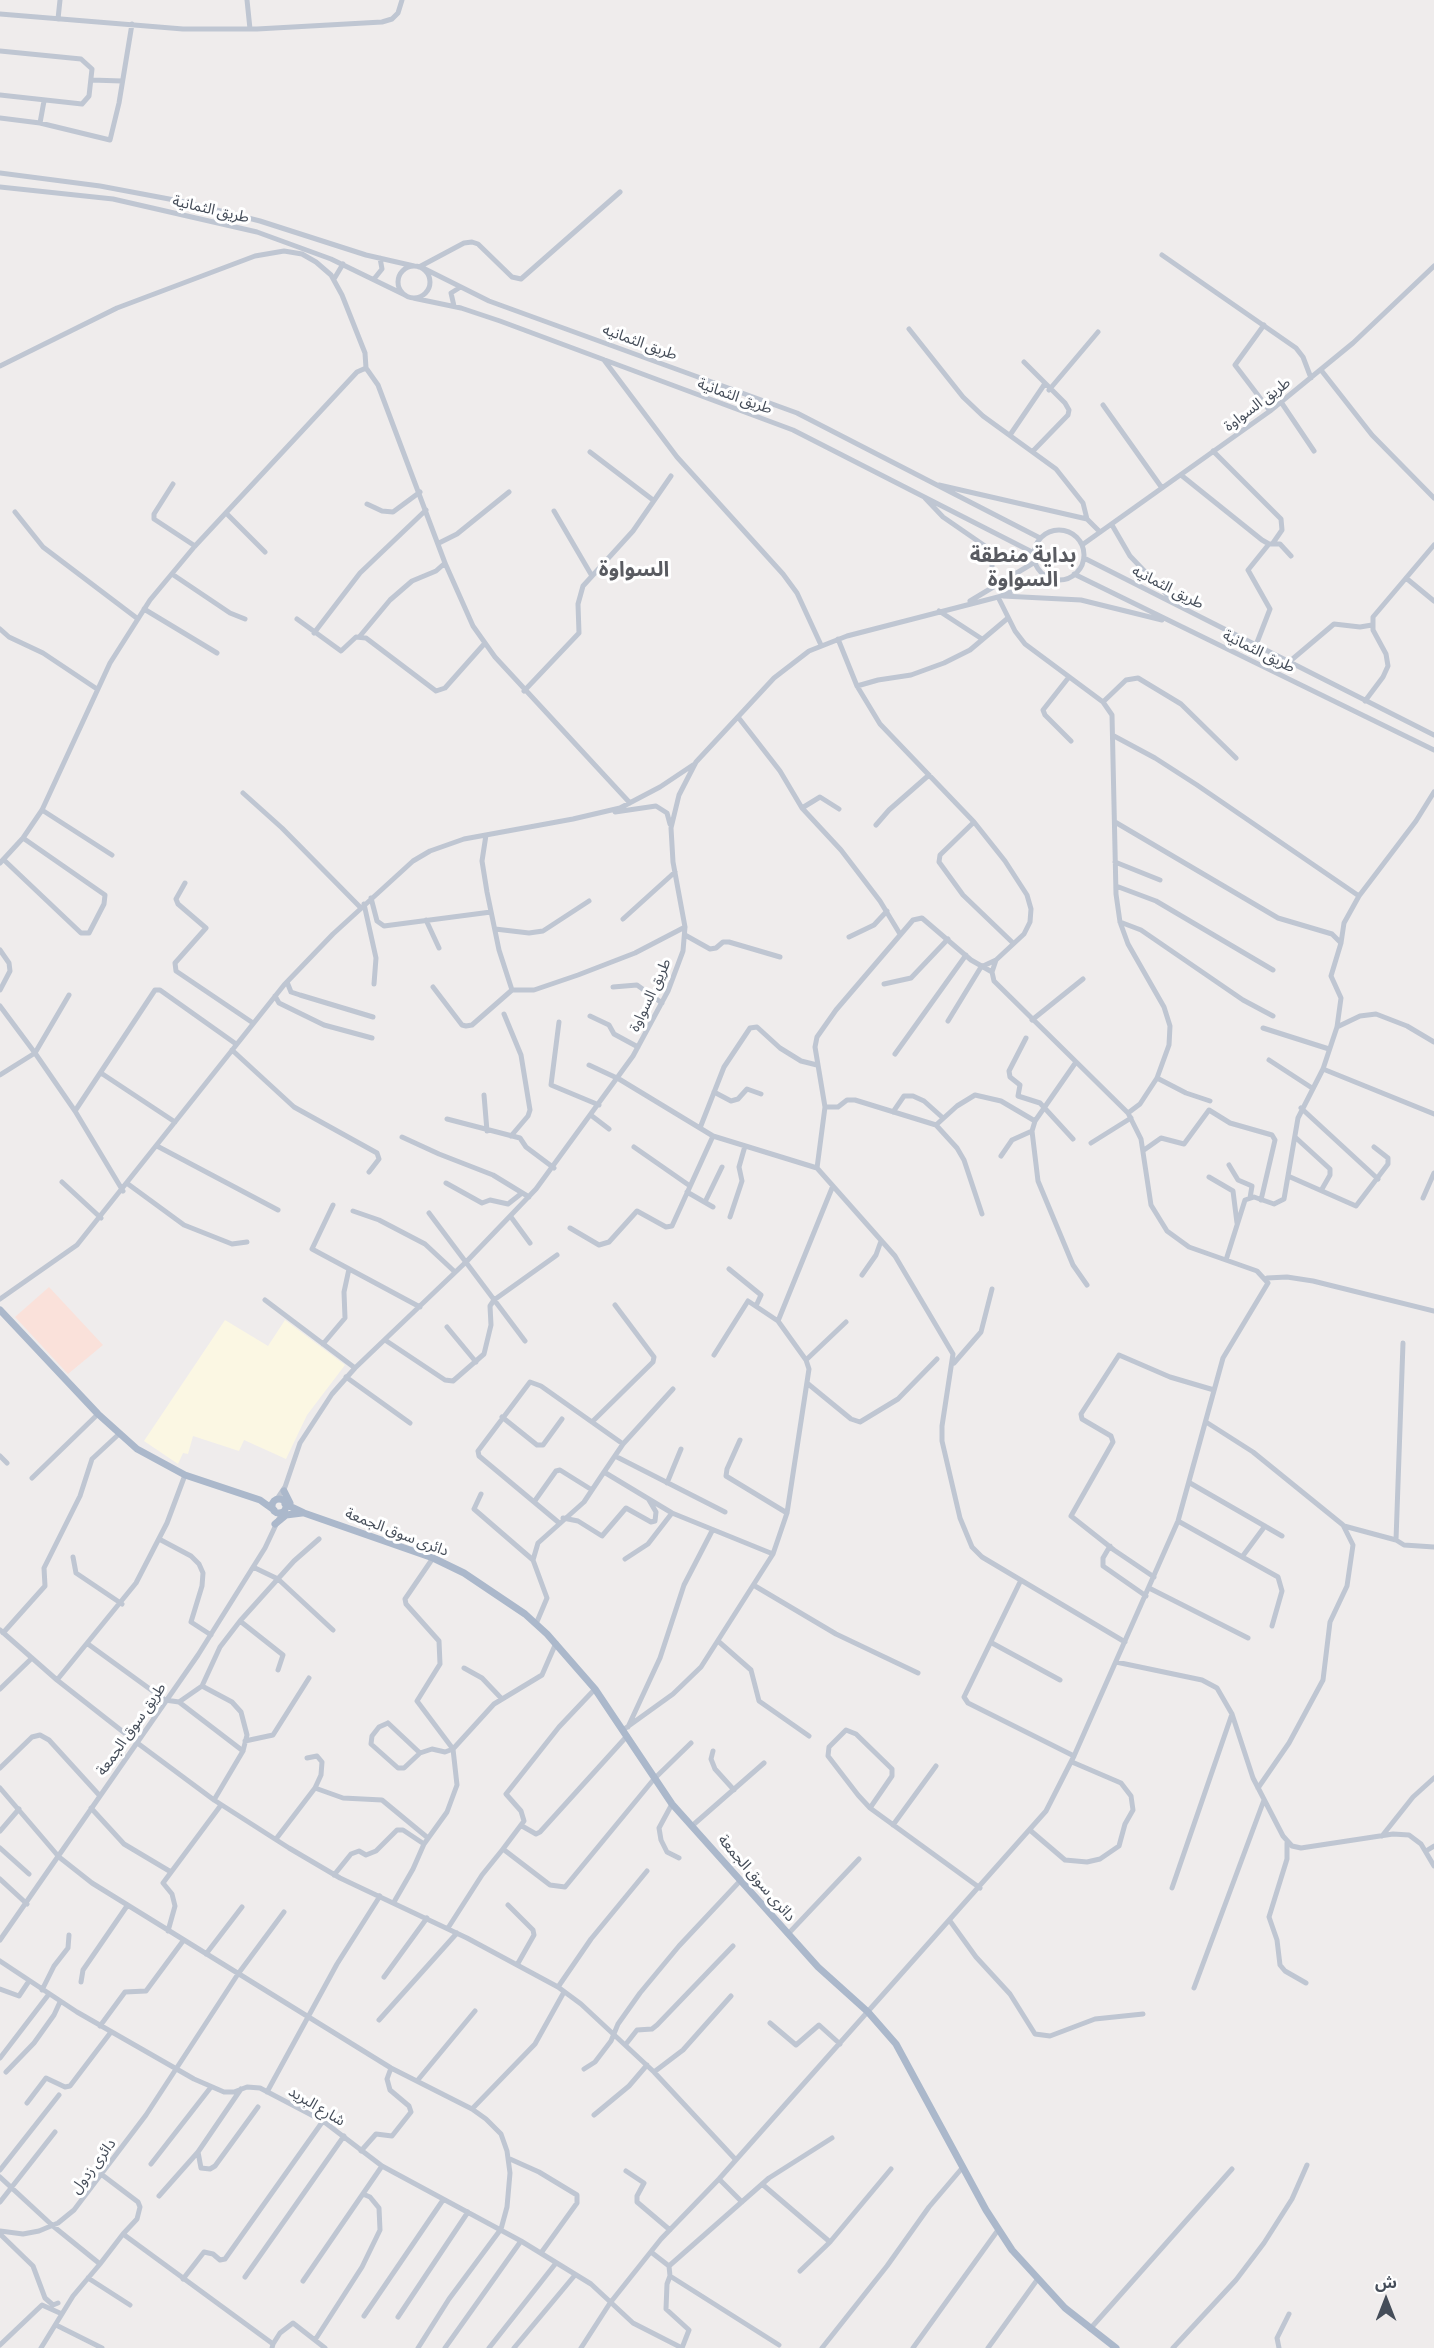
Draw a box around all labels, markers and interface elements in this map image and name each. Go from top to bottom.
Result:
street label: طريق الثمانية [171,191,251,227]
street label: طريق الثمانيه [600,320,680,364]
street label: طريق السواوة [1220,373,1294,435]
street label: طريق الثمانية [695,374,775,418]
district label: بداية منطقة السواوة [970,542,1076,592]
district label: السواوة [599,556,669,582]
street label: طريق الثمانيه [1129,561,1207,613]
street label: طريق الثمانية [1220,626,1298,676]
street label: طريق السواوة [625,956,675,1034]
street label: دائرى سوق الجمعة [343,1504,451,1560]
street label: طريق سوق الجمعة [92,1679,170,1779]
street label: دائرى سوق الجمعة [714,1831,800,1925]
street label: شارع البريد [286,2082,348,2130]
street label: دائرى زدول [66,2135,120,2197]
north arrow [1356,2270,1416,2330]
text: ش [1375,2272,1397,2291]

